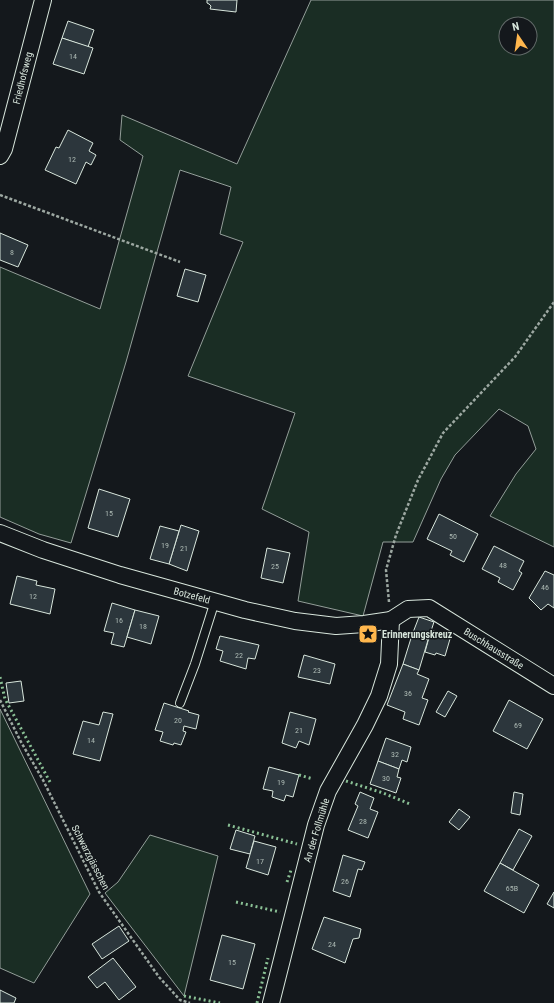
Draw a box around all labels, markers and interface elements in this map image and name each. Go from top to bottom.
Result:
north arrow [498,16,538,56]
text: N [511,20,521,34]
street label: Friedhofsweg [11,51,34,105]
house number: 14 [69,52,77,61]
house number: 12 [68,155,76,164]
house number: 8 [10,248,14,257]
house number: 15 [105,509,113,518]
house number: 50 [449,532,457,541]
house number: 19 [161,541,169,550]
house number: 21 [180,544,188,553]
house number: 48 [499,561,507,570]
house number: 25 [271,562,279,571]
house number: 46 [541,583,549,592]
street label: Botzefeld [172,585,211,606]
house number: 12 [29,592,37,601]
house number: 16 [115,616,123,625]
house number: 18 [139,622,147,631]
place icon: Erinnerungskreuz [357,623,379,645]
street label: Buschhausstraße [462,626,526,671]
place label: Erinnerungskreuz [382,629,453,640]
house number: 22 [235,651,243,660]
house number: 23 [313,666,321,675]
house number: 36 [404,689,412,698]
house number: 20 [174,716,182,725]
house number: 69 [514,721,522,730]
house number: 21 [295,726,303,735]
house number: 14 [87,736,95,745]
house number: 32 [391,750,399,759]
house number: 30 [382,774,390,783]
house number: 19 [277,778,285,787]
street label: An der Follmühle [302,796,332,863]
house number: 28 [359,817,367,826]
street label: Schwarzgässchen [70,823,112,892]
house number: 17 [256,857,264,866]
house number: 26 [341,877,349,886]
house number: 65B [506,884,518,893]
house number: 24 [328,940,336,949]
house number: 15 [228,958,236,967]

